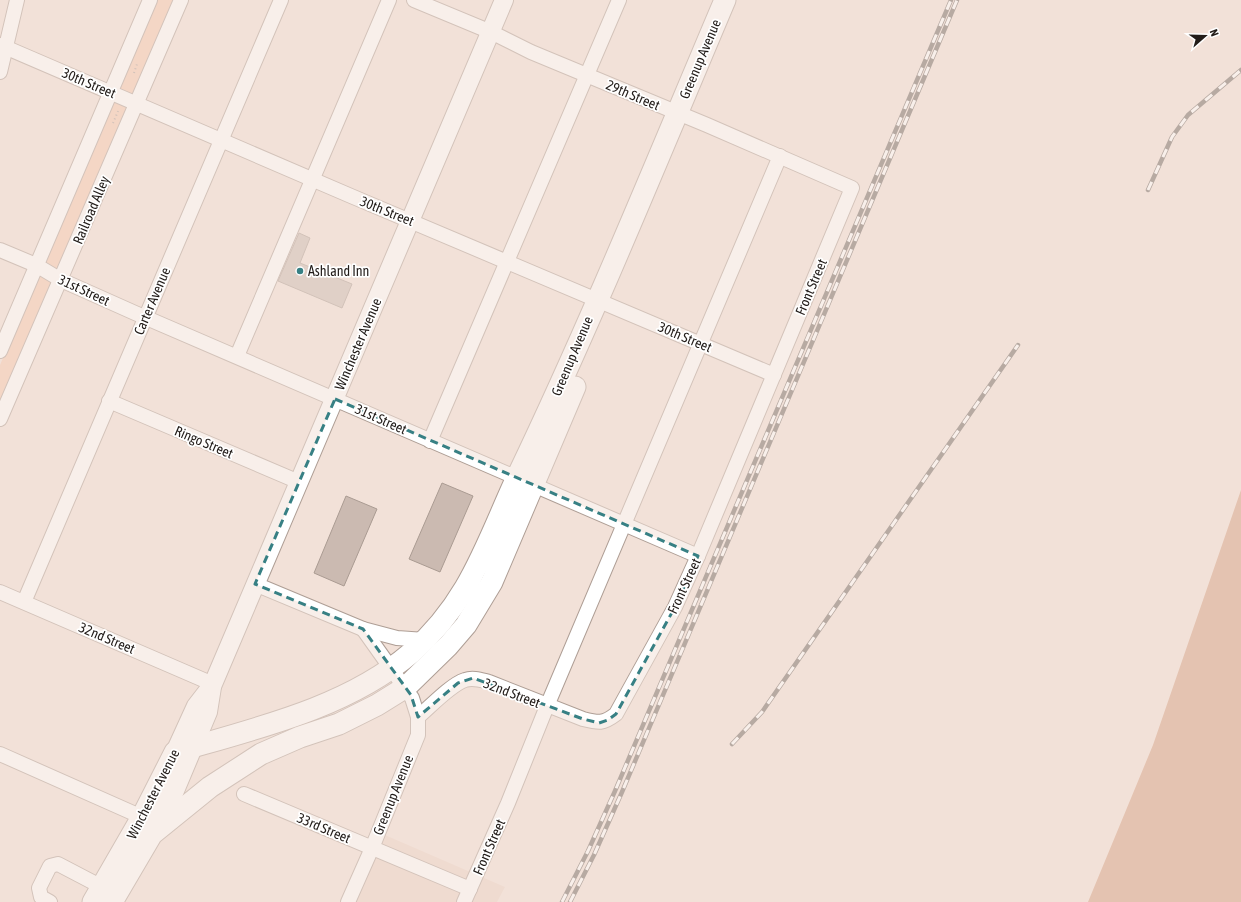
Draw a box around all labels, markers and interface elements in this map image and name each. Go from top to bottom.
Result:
north arrow [1185,16,1225,56]
street label: Greenup Avenue [676,17,724,101]
text: N [1208,27,1221,38]
street label: 30th Street [60,65,118,101]
street label: 29th Street [604,77,662,113]
street label: Railroad Alley [70,173,113,246]
street label: 30th Street [358,193,416,229]
street label: Front Street [792,256,830,318]
place label: Ashland Inn [308,263,369,279]
street label: Carter Avenue [131,265,173,337]
marker: Ashland Inn [295,266,305,276]
street label: 31st Street [56,271,112,309]
street label: Winchester Avenue [331,296,385,392]
street label: Greenup Avenue [548,314,596,398]
street label: 30th Street [656,319,714,355]
street label: 31st Street [353,401,409,437]
street label: Ringo Street [172,423,236,461]
street label: Front Street [664,556,704,616]
street label: 32nd Street [77,619,137,657]
street label: 32nd Street [481,675,543,711]
street label: Winchester Avenue [124,746,182,842]
street label: Greenup Avenue [370,753,416,837]
street label: 33rd Street [295,810,353,846]
street label: Front Street [470,817,508,877]

